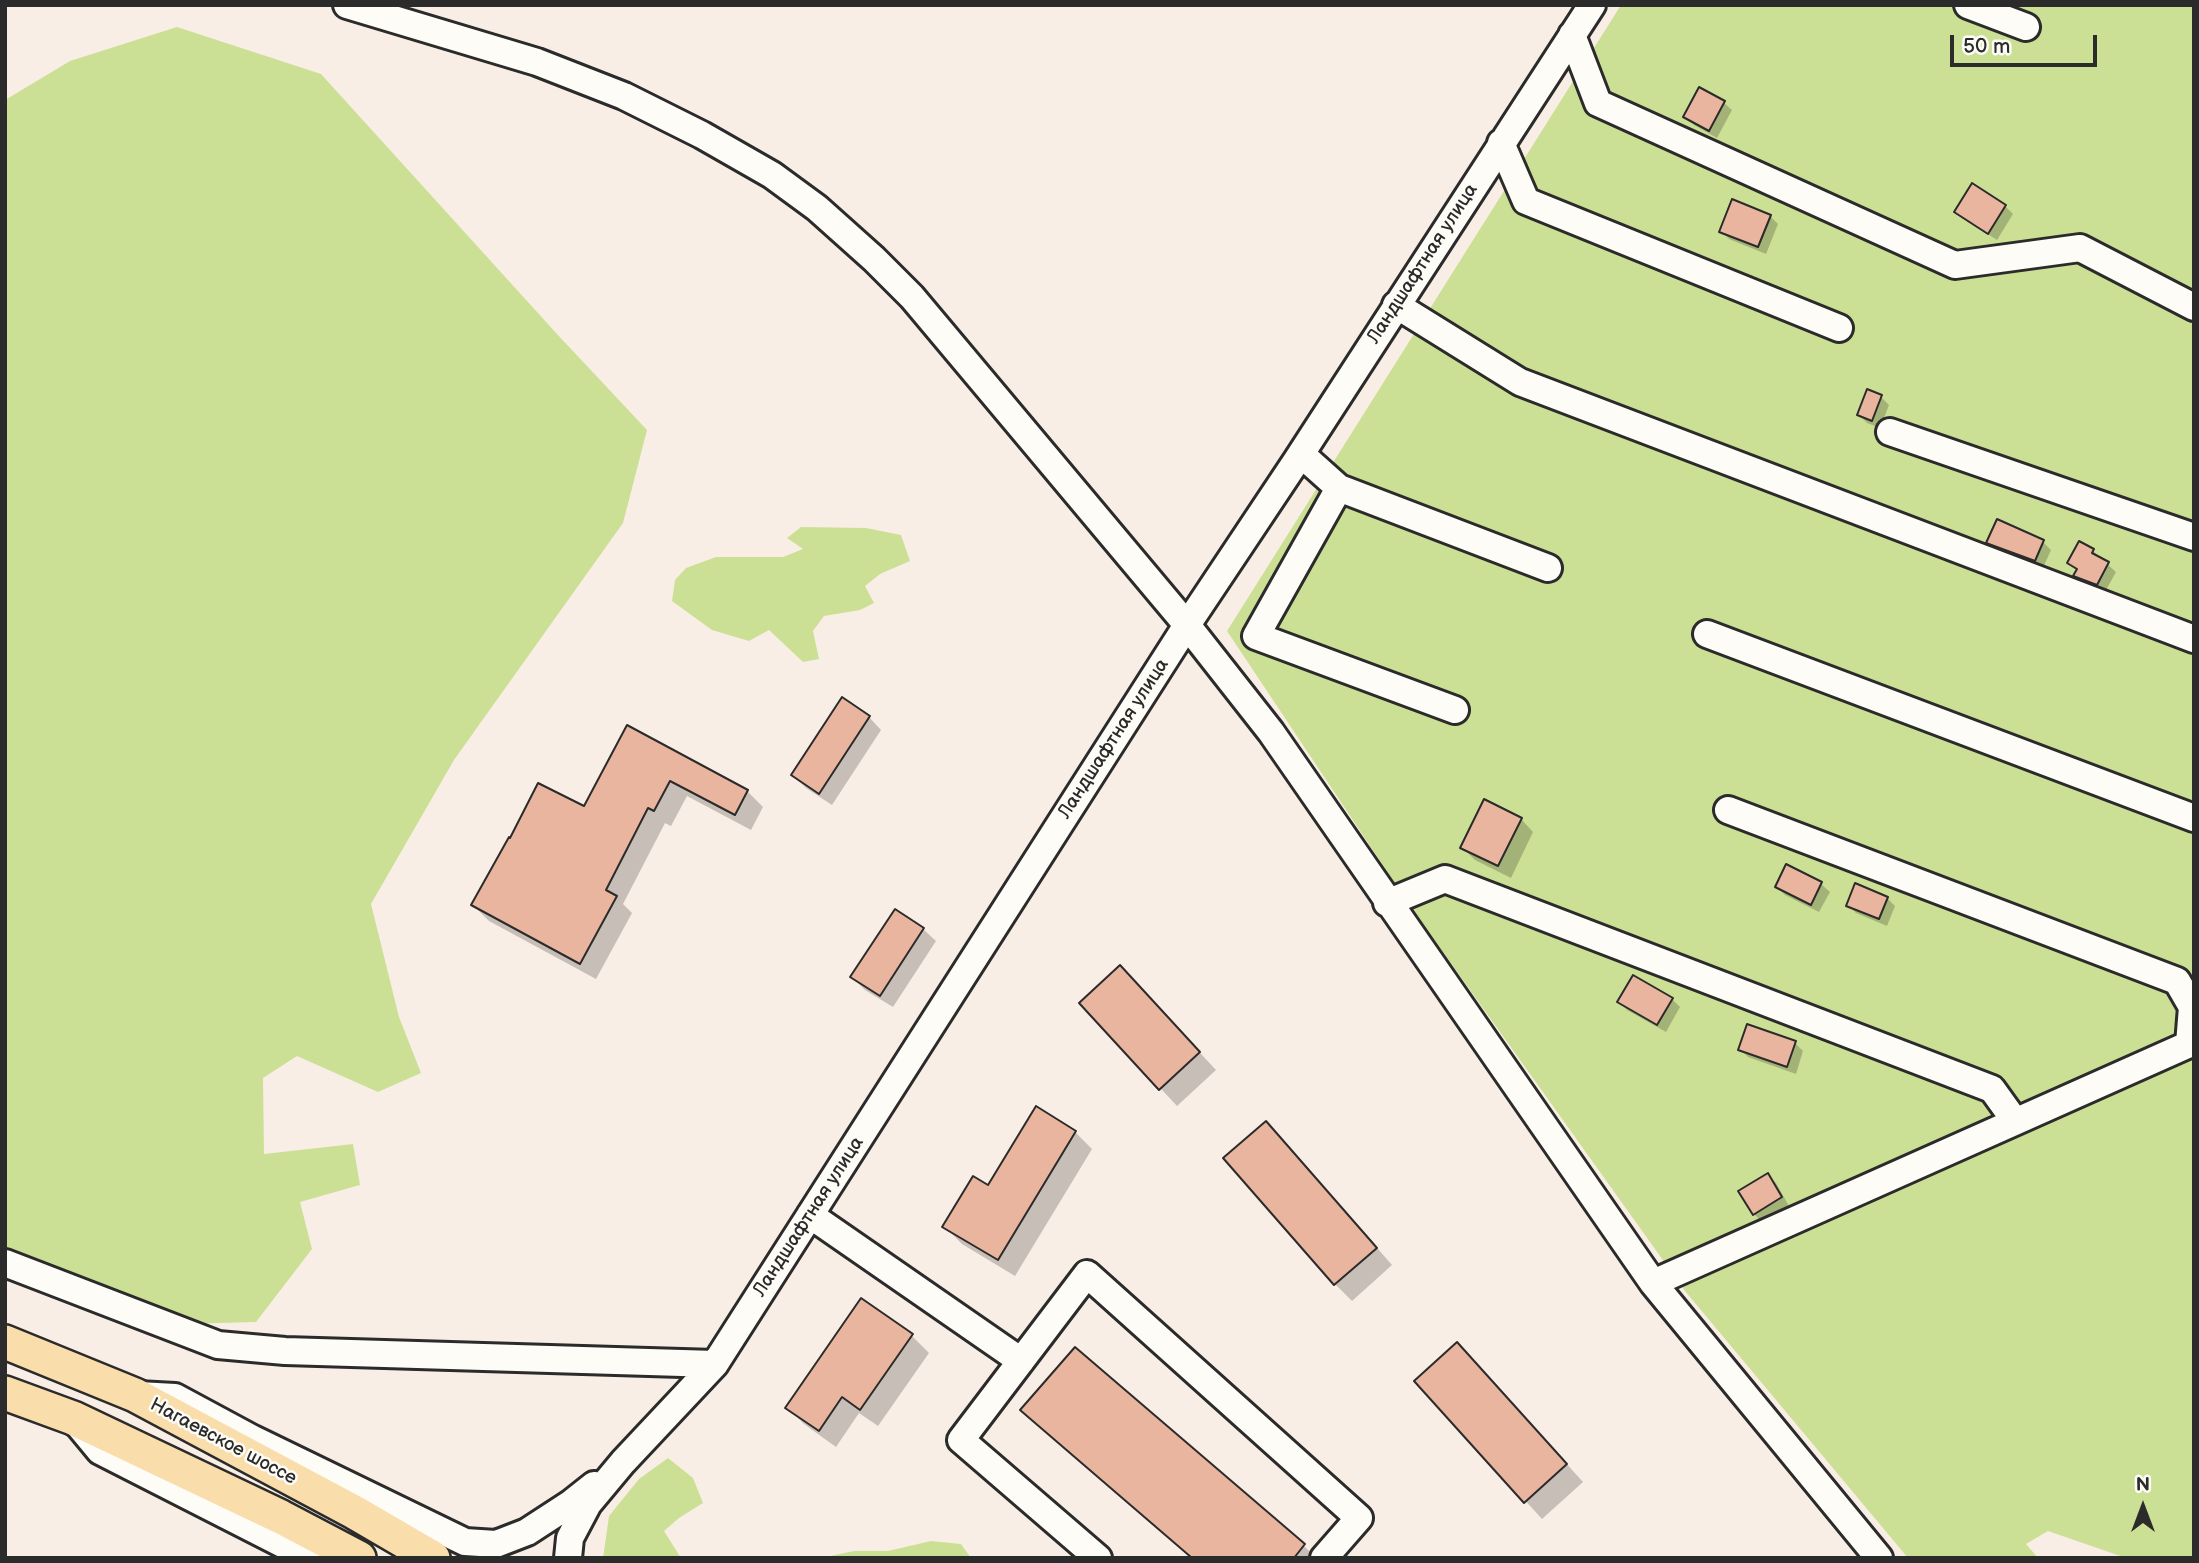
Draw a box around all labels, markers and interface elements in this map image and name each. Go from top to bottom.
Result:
scale bar [1954,21,2101,65]
text: 50 m [1963,34,2010,59]
street label: Ландшафтная улица [1363,180,1483,348]
street label: Ландшафтная улица [1054,655,1174,823]
street label: Ландшафтная улица [749,1133,869,1301]
street label: Нагаевское шоссе [146,1394,300,1490]
north arrow [2108,1472,2178,1542]
text: N [2136,1474,2150,1497]

